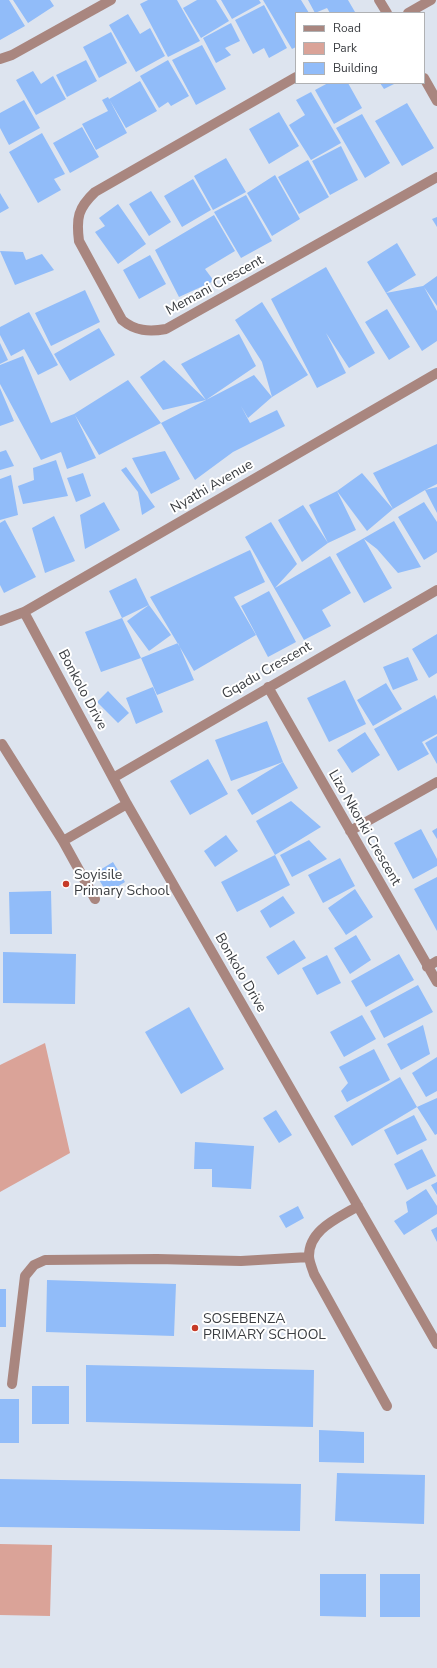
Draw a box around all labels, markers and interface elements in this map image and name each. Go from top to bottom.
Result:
legend [295,12,425,84]
text: Road [333,20,361,36]
text: Park [333,40,357,56]
text: Building [333,60,378,76]
street label: Memani Crescent [163,252,267,320]
street label: Nyathi Avenue [168,457,256,517]
street label: Gqadu Crescent [219,639,315,703]
street label: Bonkolo Drive [54,647,110,733]
street label: Lizo Nkonki Crescent [324,767,404,889]
place label: Soyisile Primary School [74,868,169,900]
marker: Soyisile Primary School [61,879,71,889]
street label: Bonkolo Drive [211,930,269,1016]
place label: SOSEBENZA PRIMARY SCHOOL [203,1312,326,1344]
marker: SOSEBENZA PRIMARY SCHOOL [190,1323,200,1333]

